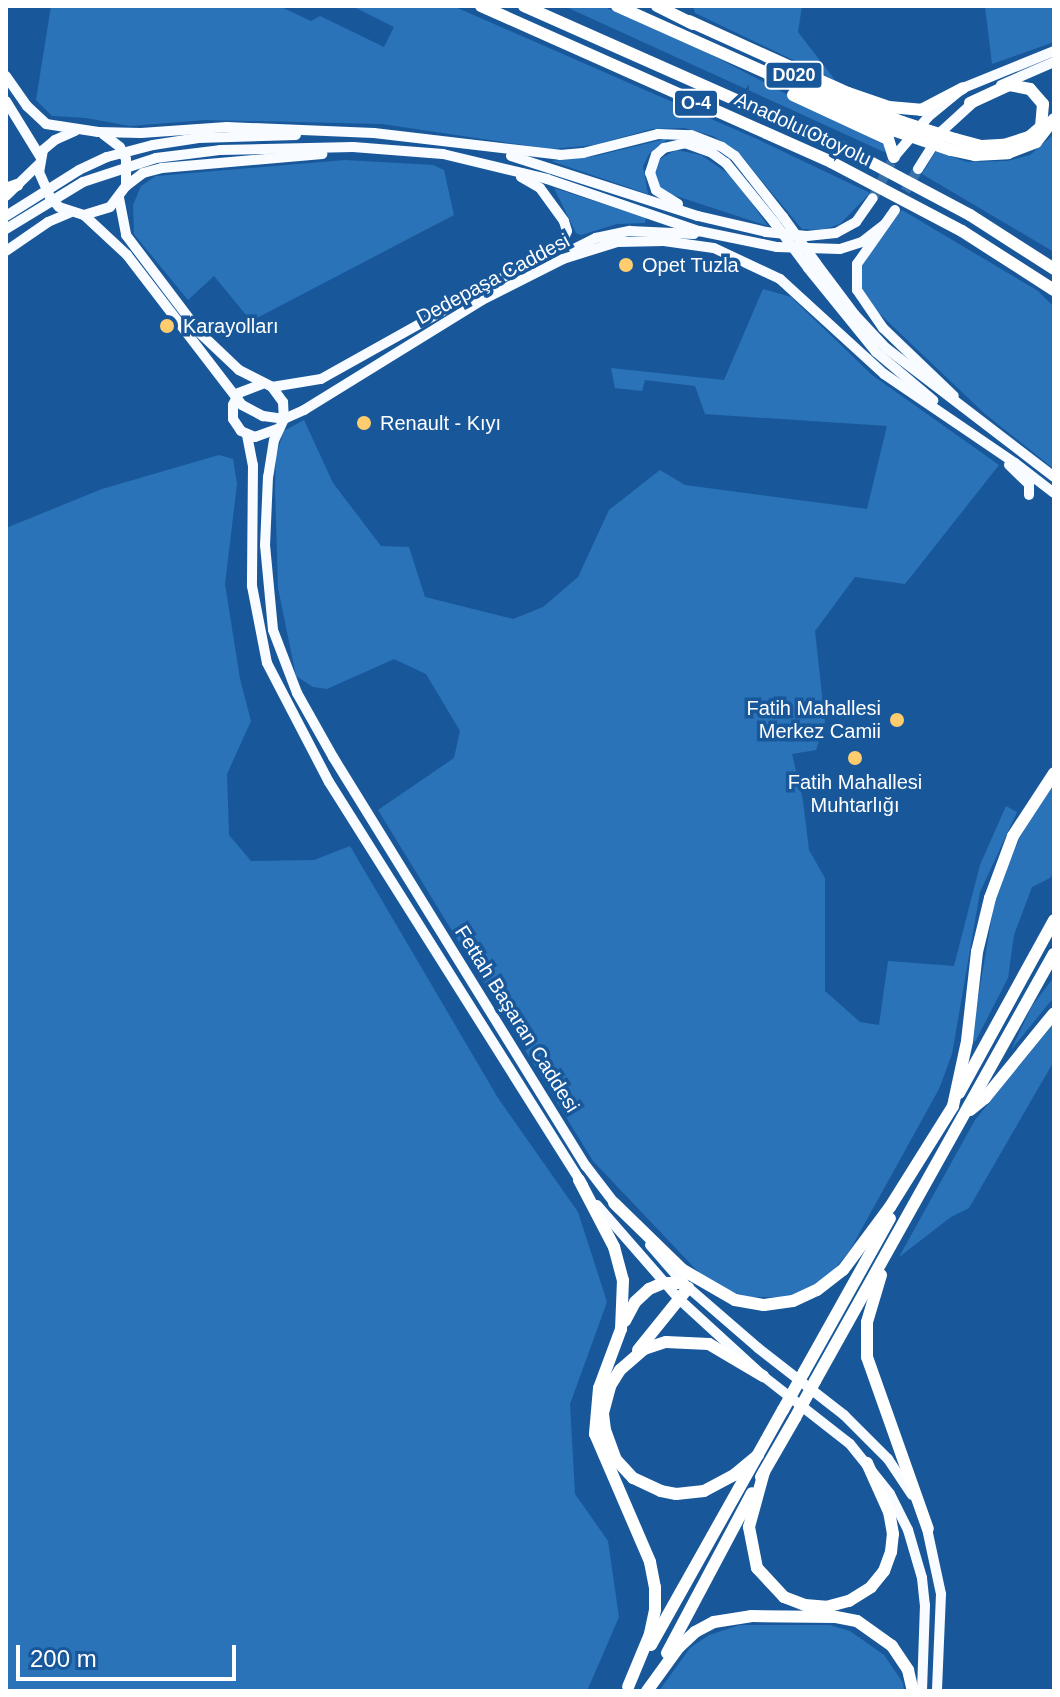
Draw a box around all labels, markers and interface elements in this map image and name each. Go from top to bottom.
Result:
road number: D020 [764,61,824,89]
street label: Anadolu Otoyolu [731,87,875,171]
road number: O-4 [672,89,720,117]
street label: Dedepaşa Caddesi [412,228,574,330]
place label: Opet Tuzla [642,253,739,277]
marker: Opet Tuzla [617,256,635,274]
place label: Karayolları [183,314,279,338]
marker: Karayolları [158,317,176,335]
place label: Renault - Kıyı [380,411,501,435]
marker: Renault - Kıyı [355,414,373,432]
place label: Fatih Mahallesi Merkez Camii [746,696,881,743]
marker: Fatih Mahallesi Merkez Camii [888,711,906,729]
marker: Fatih Mahallesi Muhtarlığı [846,749,864,767]
place label: Fatih Mahallesi Muhtarlığı [788,770,922,817]
street label: Fettah Başaran Caddesi [450,921,584,1117]
scale bar [20,1629,240,1679]
text: 200 m [30,1645,97,1672]

